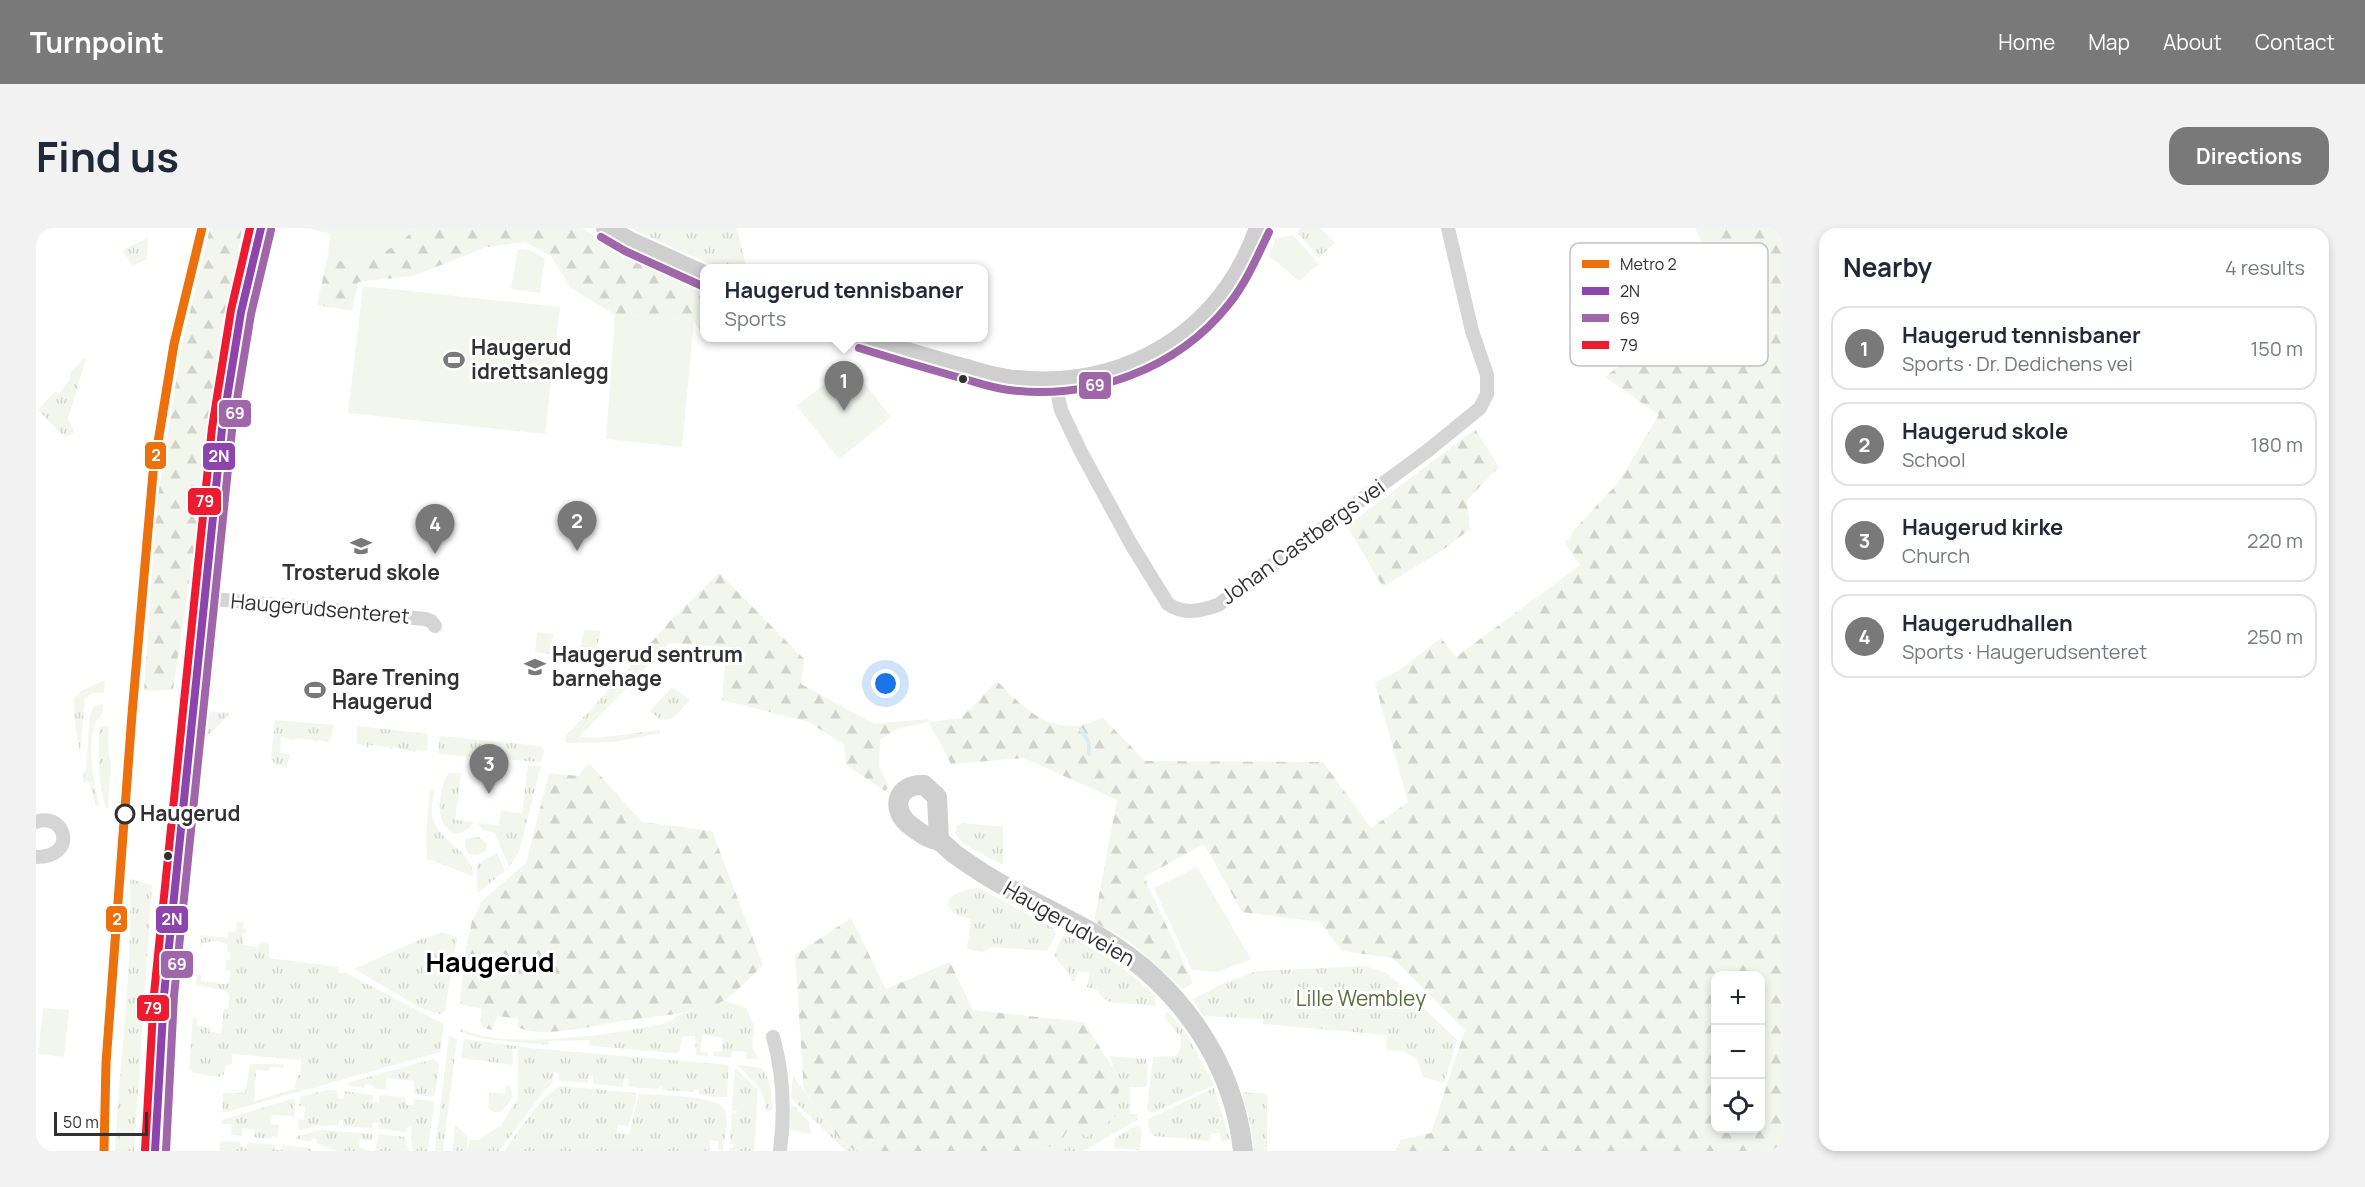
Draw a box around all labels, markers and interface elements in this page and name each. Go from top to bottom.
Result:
text: Turnpoint [30,23,164,61]
text: Home [1998,28,2055,56]
text: Map [2088,28,2130,56]
text: About [2163,28,2222,56]
text: Contact [2255,28,2335,56]
text: Find us [36,127,179,185]
button: Directions [2169,127,2329,185]
legend [1570,243,1768,366]
text: Nearby [1843,249,1932,285]
text: Metro 2 [1620,253,1677,275]
text: 4 results [2225,254,2305,281]
popup [700,264,988,342]
text: Haugerud tennisbaner [725,275,963,305]
text: 2N [1620,280,1640,302]
text: Sports [725,305,786,332]
text: 69 [1620,307,1640,329]
text: Haugerud tennisbaner [1902,320,2141,350]
place label: Haugerud idrettsanlegg [471,333,609,385]
text: 79 [1620,334,1638,356]
text: 1 [1860,335,1869,362]
text: 150 m [2250,335,2303,362]
sports icon: Haugerud idrettsanlegg [442,348,466,372]
text: Sports · Dr. Dedichens vei [1902,350,2133,377]
pin: 1 [824,362,864,411]
line badge: 69 [1078,371,1112,400]
unlabelled marker [957,373,969,385]
text: 69 [1085,374,1105,396]
line badge: 69 [218,399,252,428]
text: 69 [225,402,245,424]
text: Haugerud skole [1902,416,2068,446]
text: 2 [1859,431,1870,458]
text: 180 m [2250,431,2303,458]
line badge: 2 [144,441,167,470]
line badge: 2N [202,442,236,471]
text: 2 [151,444,161,466]
text: 2N [208,445,230,467]
text: School [1902,446,1966,473]
street label: Johan Castbergs vei [1215,472,1390,610]
line badge: 79 [187,487,222,516]
text: 79 [196,490,214,512]
pin: 2 [558,502,596,551]
pin: 4 [416,504,454,554]
text: Haugerud kirke [1902,512,2063,542]
text: 3 [1859,527,1870,554]
text: 220 m [2247,527,2303,554]
school or university icon: Trosterud skole [349,534,373,558]
text: Church [1902,542,1970,569]
place label: Trosterud skole [282,558,440,586]
street label: Haugerudsenteret [229,586,411,630]
text: Haugerudhallen [1902,608,2073,638]
text: 4 [1858,623,1871,650]
text: 250 m [2247,623,2303,650]
text: Sports · Haugerudsenteret [1902,638,2147,665]
place label: Haugerud sentrum barnehage [552,640,743,692]
school or university icon: Haugerud sentrum barnehage [523,655,547,679]
place label: Bare Trening Haugerud [332,663,460,715]
your location [871,669,900,698]
sports icon: Bare Trening Haugerud [303,678,327,702]
pin: 3 [470,744,508,794]
place label: Haugerud [140,799,240,827]
marker: Haugerud [115,804,135,824]
unlabelled marker [162,850,174,862]
street label: Haugerudveien [999,874,1140,972]
line badge: 2 [105,905,128,933]
line badge: 2N [155,905,189,934]
text: 2 [112,908,122,930]
text: 2N [161,908,183,930]
district label: Haugerud [425,943,555,980]
line badge: 69 [160,950,194,979]
text: 69 [167,953,187,975]
map controls [1711,971,1765,1133]
button: + [1711,971,1765,1025]
park label: Lille Wembley [1296,984,1426,1012]
line badge: 79 [136,994,170,1022]
text: 79 [144,997,162,1019]
button: − [1711,1025,1765,1079]
button: locate [1711,1079,1765,1133]
scale bar [54,1109,148,1136]
text: 50 m [63,1111,99,1133]

